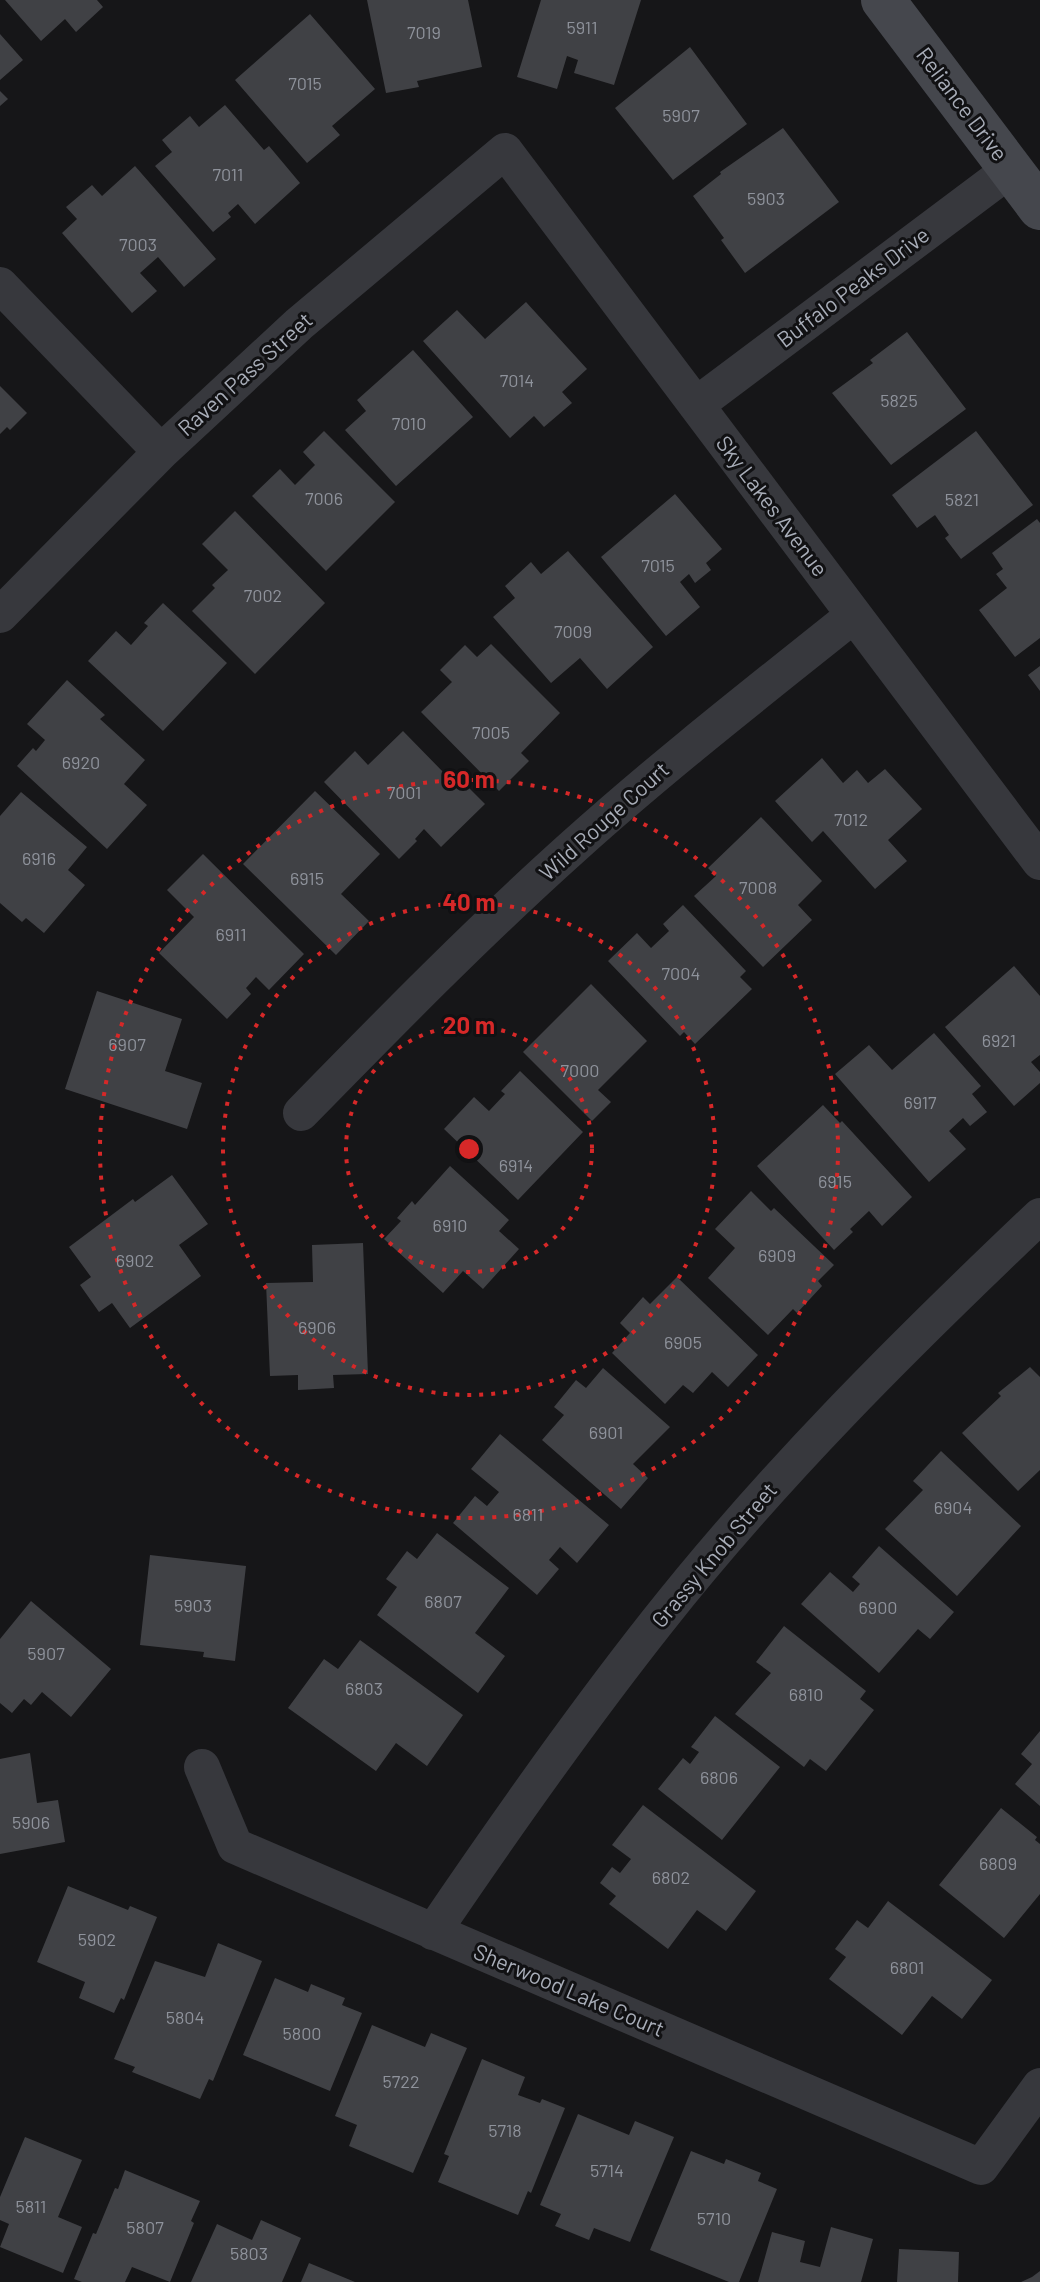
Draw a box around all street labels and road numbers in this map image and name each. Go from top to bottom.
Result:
street label: Reliance Drive [912,42,1014,165]
street label: Buffalo Peaks Drive [771,221,934,352]
street label: Raven Pass Street [172,306,317,441]
street label: Sky Lakes Avenue [712,430,834,581]
street label: Wild Rouge Court [533,755,673,885]
street label: Grassy Knob Street [645,1477,781,1632]
street label: Sherwood Lake Court [470,1937,669,2041]

